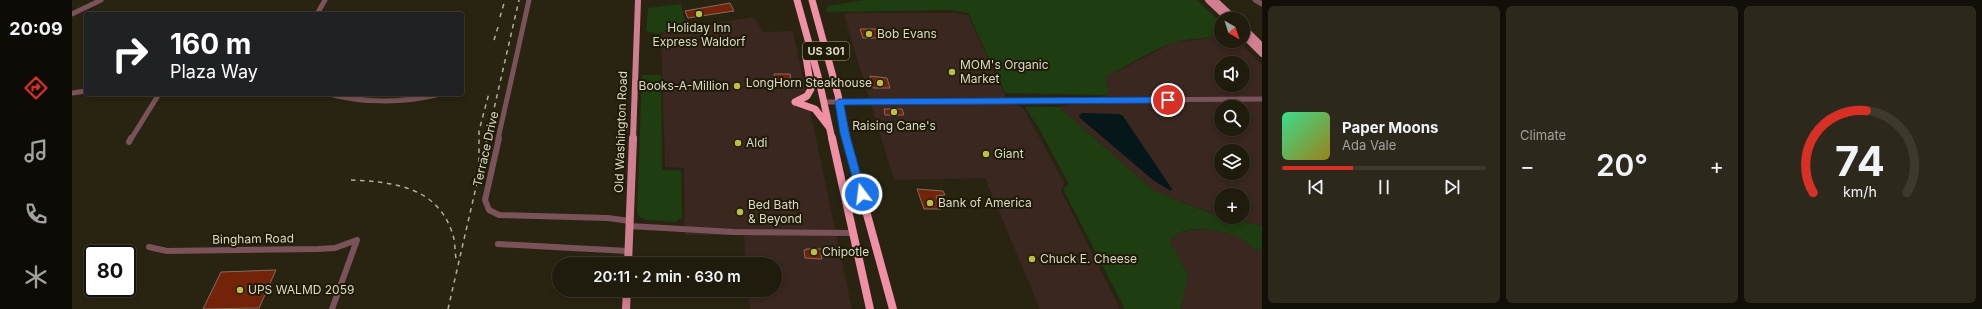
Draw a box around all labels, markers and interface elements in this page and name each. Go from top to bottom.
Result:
marker: Holiday Inn Express Waldorf [694,9,704,19]
north arrow [1214,12,1250,48]
map controls [1214,12,1250,224]
text: 20:09 [9,18,63,39]
place label: Holiday Inn Express Waldorf [652,20,746,49]
place label: Bob Evans [877,26,937,41]
text: 160 m [170,27,251,61]
icon: right [104,28,156,80]
marker: Bob Evans [864,29,874,39]
road number: US 301 [803,42,849,60]
button: sound [1214,56,1250,92]
place label: MOM's Organic Market [960,57,1049,86]
text: Plaza Way [170,61,258,82]
marker: MOM's Organic Market [947,67,957,77]
street label: Old Washington Road [611,71,630,193]
icon: directions [22,74,50,102]
place label: LongHorn Steakhouse [746,75,872,90]
place label: Books-A-Million [639,78,729,93]
marker: LongHorn Steakhouse [875,78,885,88]
marker: Books-A-Million [732,81,742,91]
pin [1151,83,1185,117]
icon: arrive [1157,89,1179,111]
button: search [1214,100,1250,136]
marker: Raising Cane's [889,107,899,117]
street label: Terrace Drive [470,110,501,188]
place label: Raising Cane's [852,118,936,133]
text: Paper Moons [1342,118,1438,137]
text: Climate [1520,127,1566,143]
place label: Aldi [746,135,768,150]
text: 74 [1835,135,1885,185]
icon: music [22,137,50,165]
text: Ada Vale [1342,137,1396,153]
marker: Aldi [733,138,743,148]
button: layers [1214,144,1250,180]
place label: Giant [994,146,1024,161]
text: 20° [1596,147,1648,183]
marker: Giant [981,149,991,159]
text: − [1520,153,1535,179]
text: + [1709,153,1724,179]
position arrow [841,173,883,215]
icon: previous [1305,176,1327,198]
icon: pause [1373,176,1395,198]
icon: next [1441,176,1463,198]
text: km/h [1843,182,1877,199]
button: + [1214,188,1250,224]
place label: Bank of America [938,195,1032,210]
place label: Bed Bath & Beyond [748,197,802,226]
marker: Bank of America [925,198,935,208]
icon: phone [22,200,50,228]
marker: Bed Bath & Beyond [735,207,745,217]
street label: Bingham Road [212,230,294,247]
place label: Chipotle [822,244,869,259]
speed limit sign: 80 [84,245,136,297]
marker: Chipotle [809,247,819,257]
place label: Chuck E. Cheese [1040,251,1137,266]
marker: Chuck E. Cheese [1027,254,1037,264]
icon: climate [22,263,50,291]
text: 20:11 · 2 min · 630 m [593,267,741,286]
place label: UPS WALMD 2059 [248,282,354,297]
marker: UPS WALMD 2059 [235,285,245,295]

